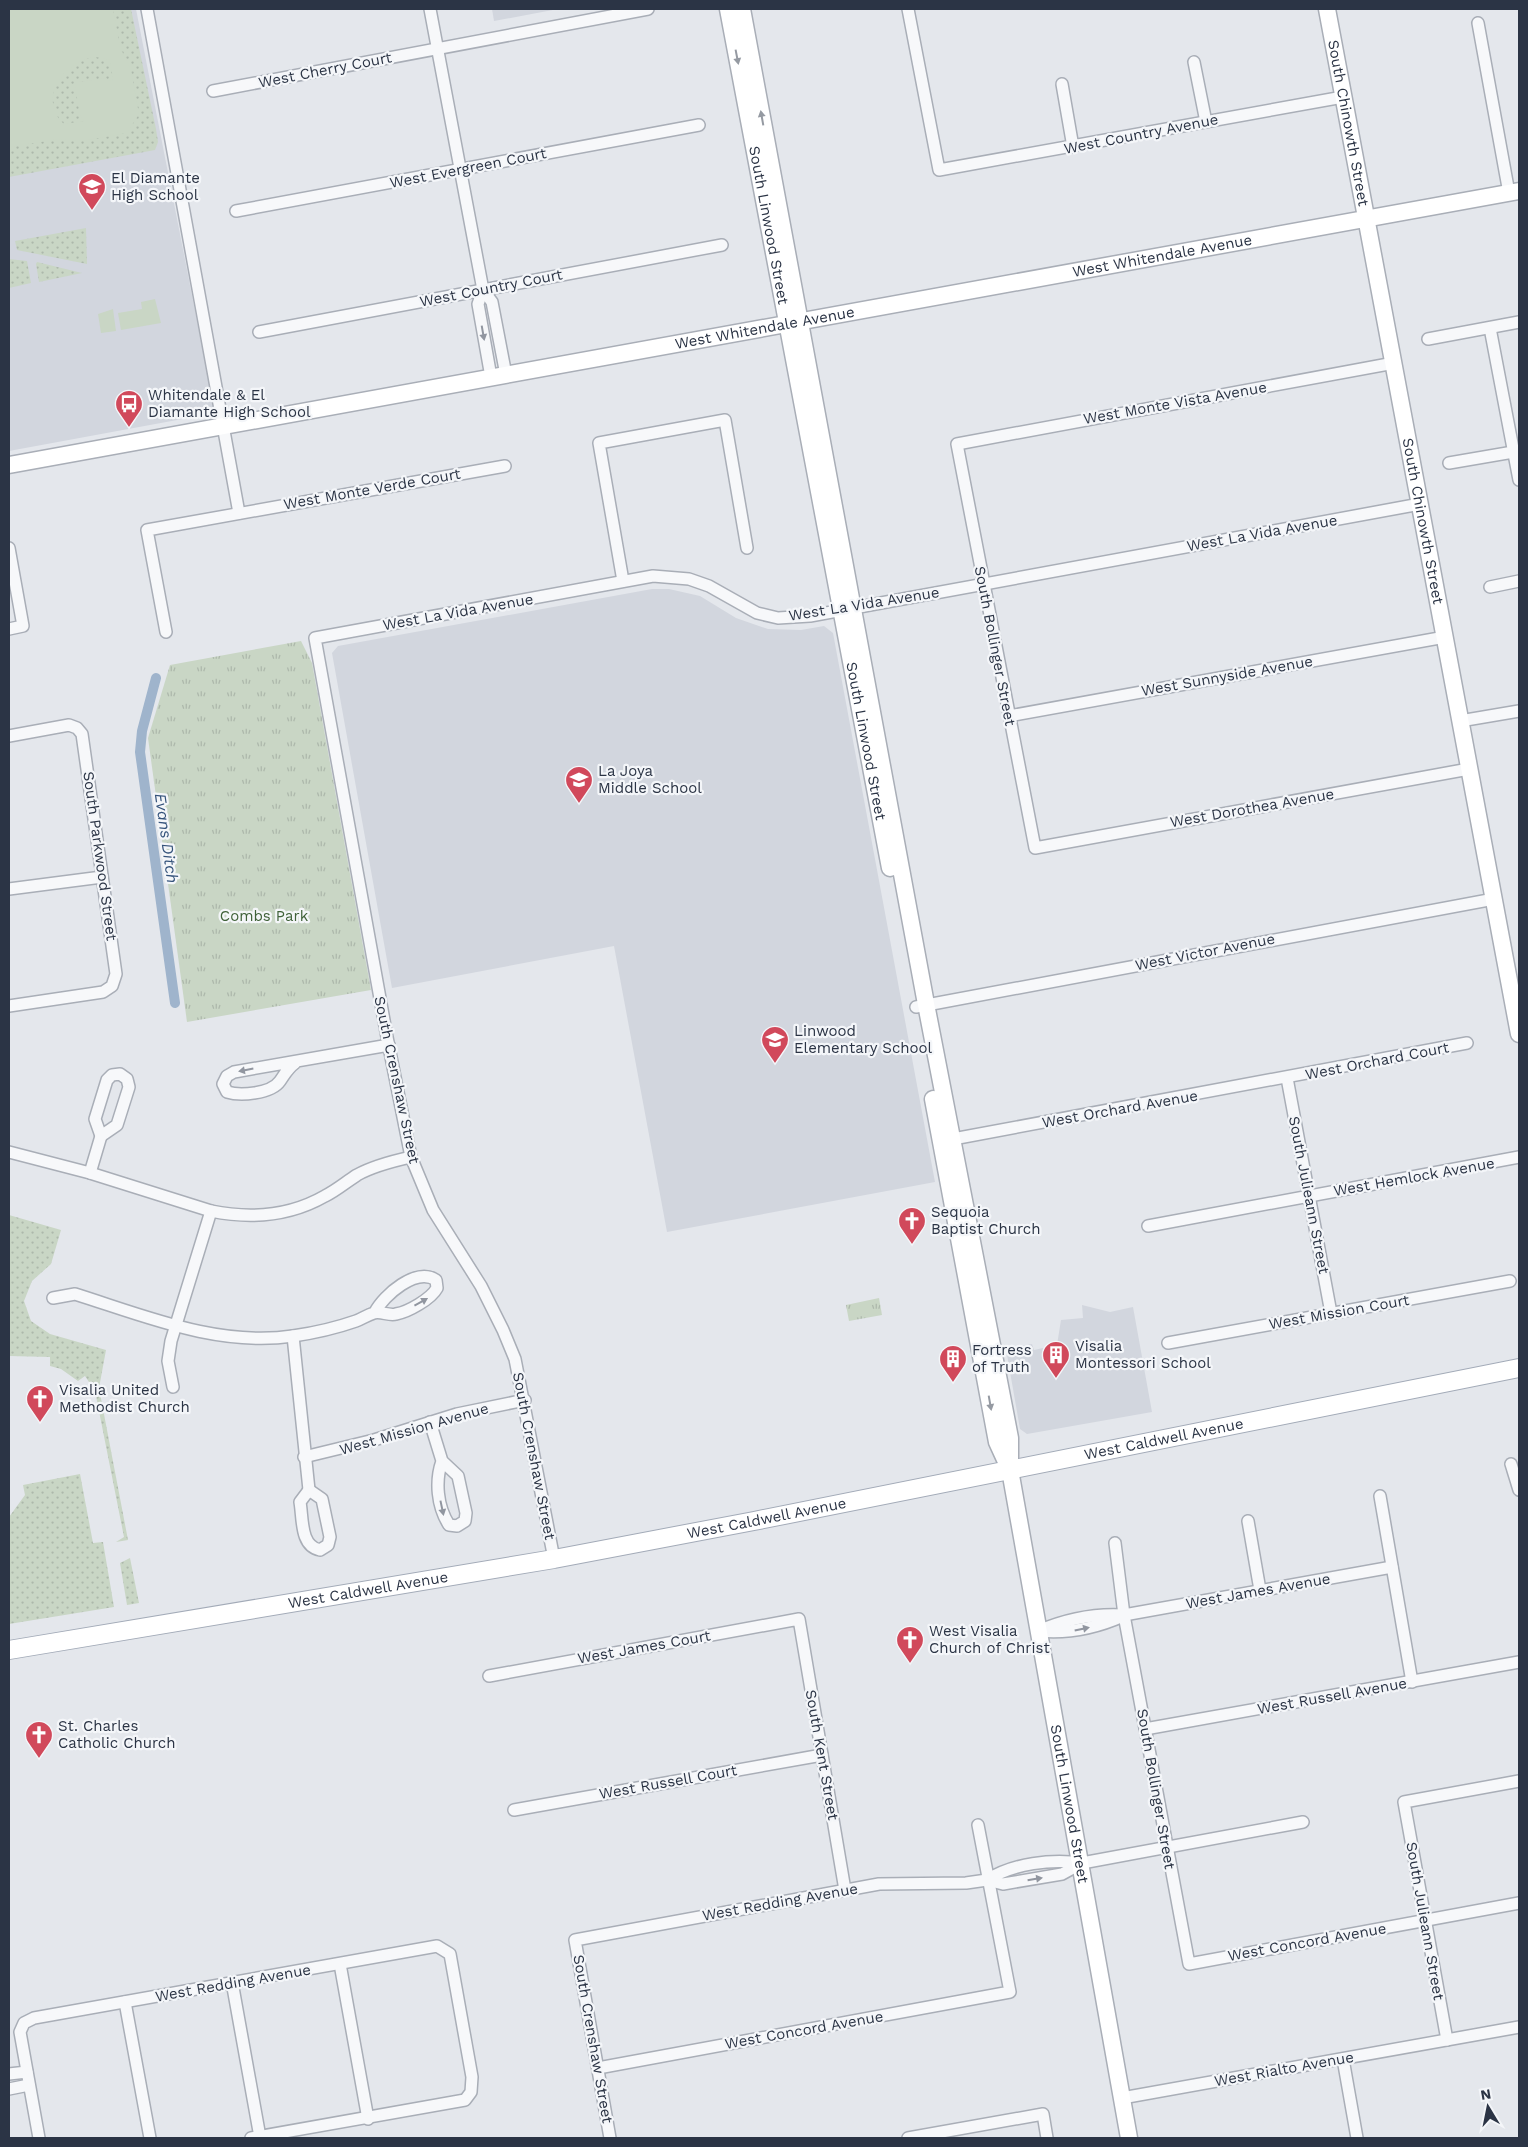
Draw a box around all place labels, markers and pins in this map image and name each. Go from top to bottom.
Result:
place label: El Diamante High School [111,169,200,204]
school or university icon: El Diamante High School [77,172,107,211]
place label: Whitendale & El Diamante High School [148,386,311,421]
bus stop icon: Whitendale & El Diamante High School [114,389,144,428]
place label: La Joya Middle School [598,762,702,797]
school or university icon: La Joya Middle School [564,765,594,804]
place label: Linwood Elementary School [794,1022,933,1057]
school or university icon: Linwood Elementary School [760,1025,790,1064]
place label: Sequoia Baptist Church [931,1203,1041,1238]
church icon: Sequoia Baptist Church [897,1206,927,1245]
place label: Visalia Montessori School [1075,1337,1211,1372]
building icon: Visalia Montessori School [1041,1340,1071,1379]
place label: Fortress of Truth [972,1341,1032,1376]
building icon: Fortress of Truth [938,1344,968,1383]
place label: Visalia United Methodist Church [59,1381,190,1416]
church icon: Visalia United Methodist Church [25,1384,55,1423]
place label: West Visalia Church of Christ [929,1622,1050,1657]
church icon: West Visalia Church of Christ [895,1625,925,1664]
place label: St. Charles Catholic Church [58,1717,176,1752]
church icon: St. Charles Catholic Church [24,1720,54,1759]

